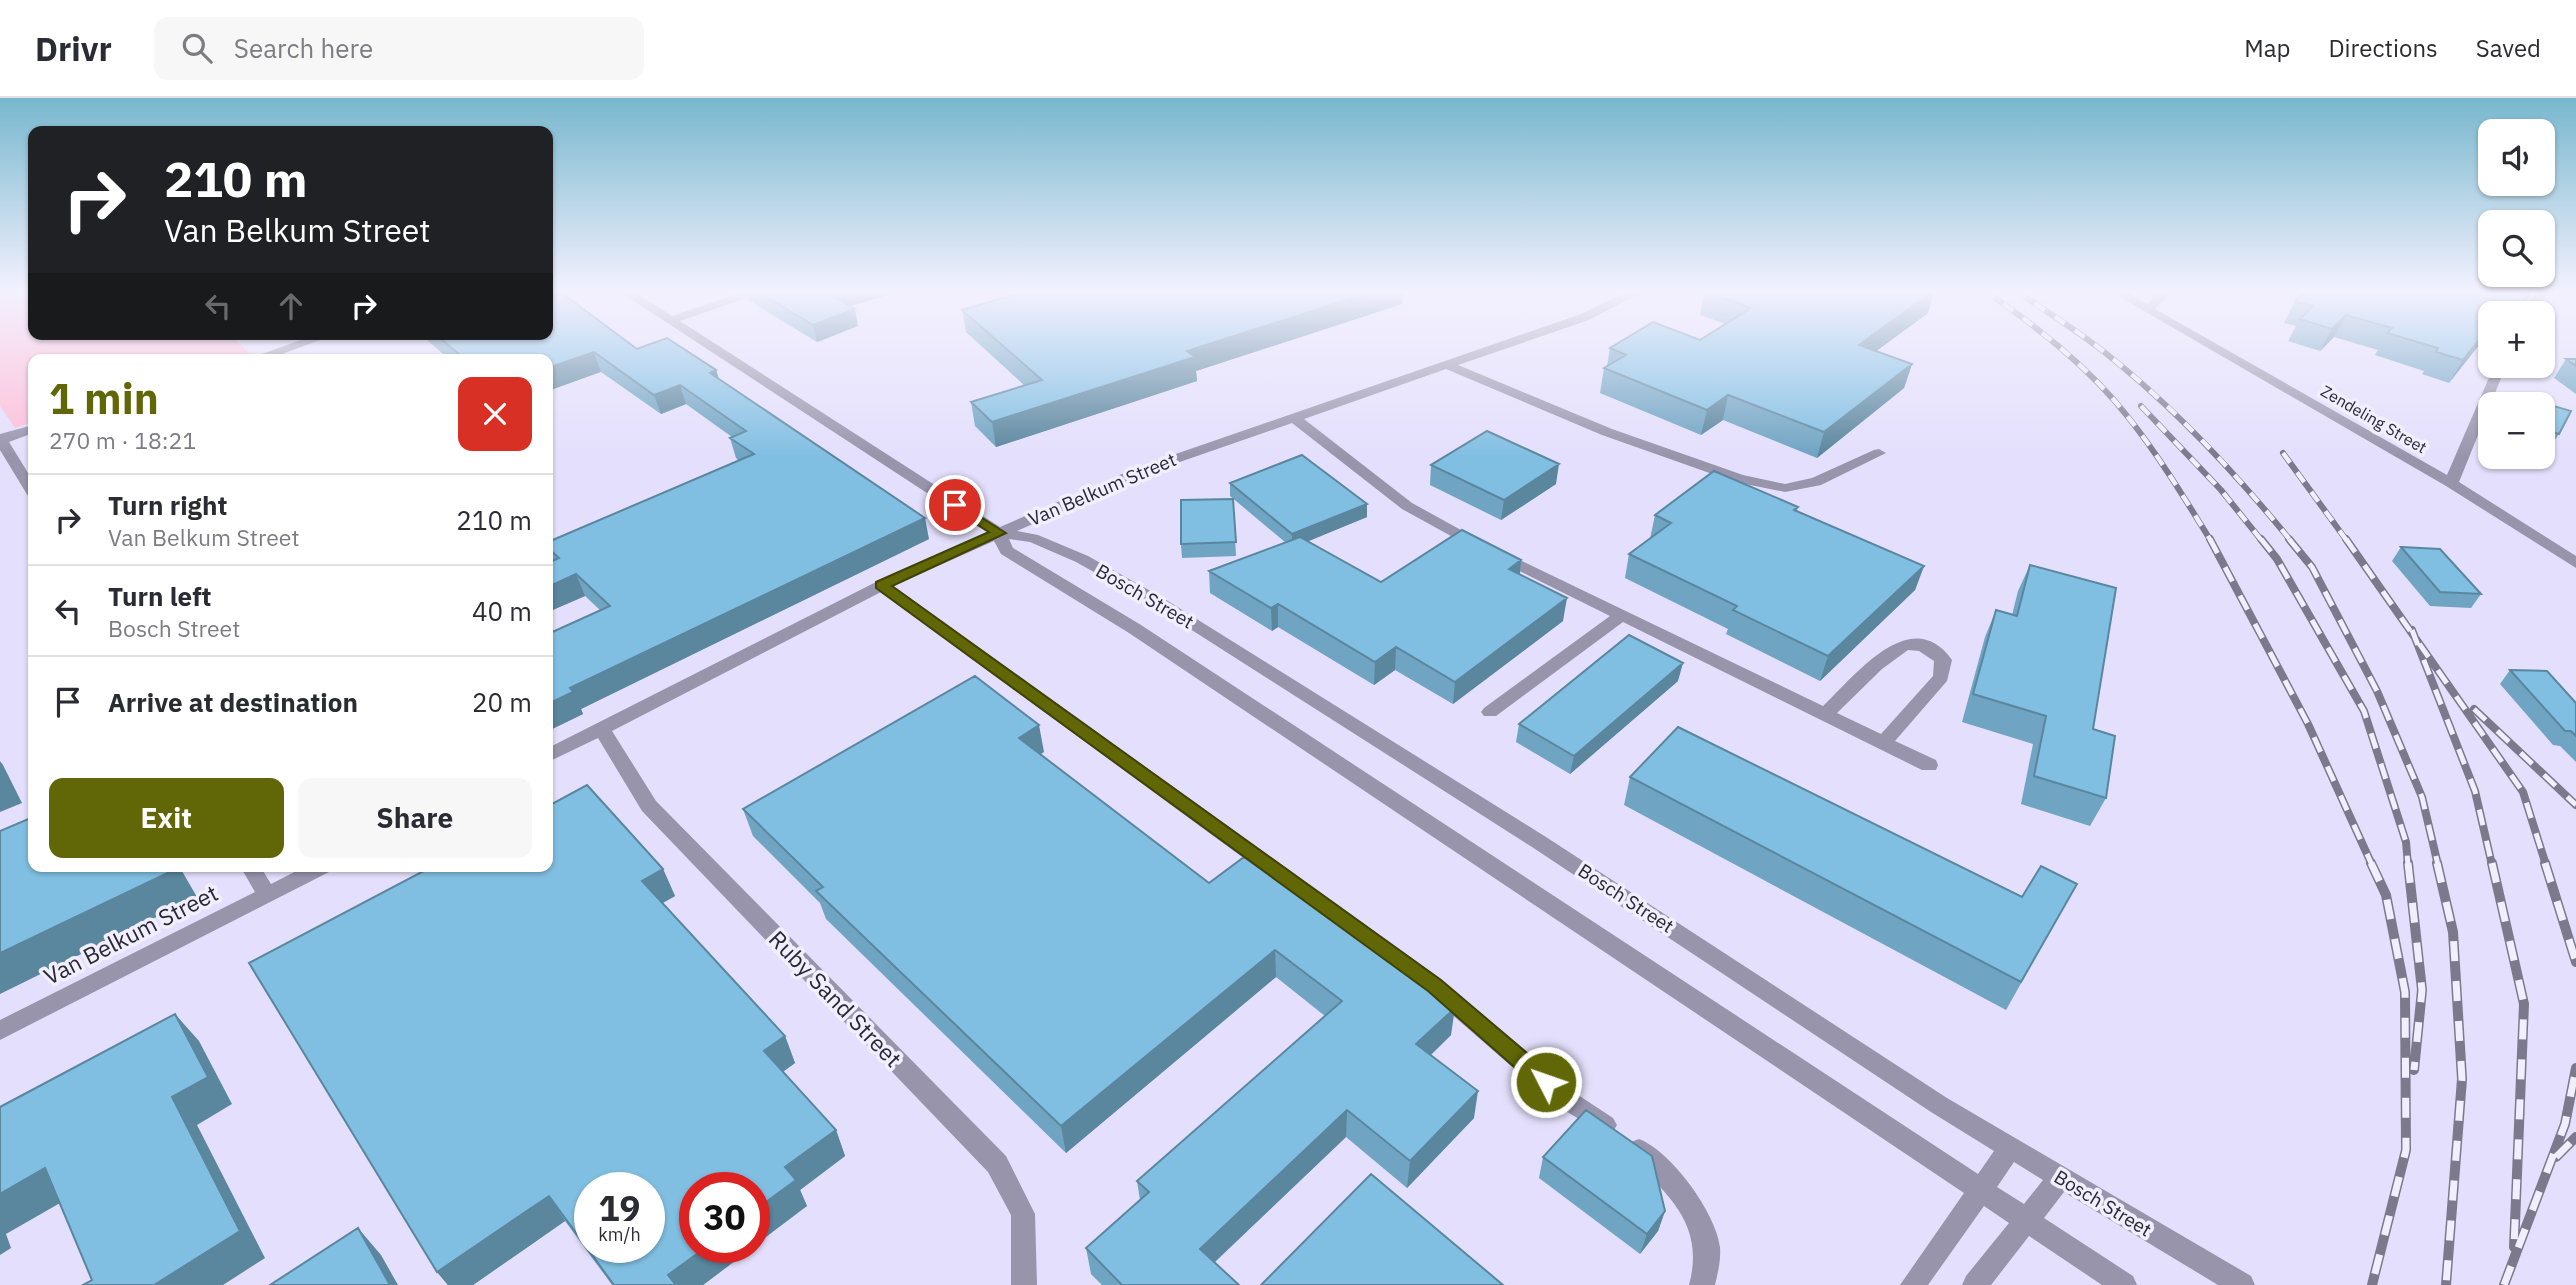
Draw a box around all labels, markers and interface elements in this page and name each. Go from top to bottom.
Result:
search box [154,17,644,80]
text: Drivr [35,27,112,70]
icon: search [178,29,216,67]
text: Search here [234,31,373,65]
text: Map [2244,32,2290,64]
text: Directions [2328,32,2438,64]
text: Saved [2476,32,2541,64]
map controls [2478,119,2555,469]
button: sound [2478,119,2555,196]
text: 210 m [164,147,308,210]
icon: right [49,154,140,245]
text: Van Belkum Street [164,209,431,251]
button: search [2478,210,2555,287]
icon: left [199,287,237,325]
icon: ahead [272,287,310,325]
icon: right [345,287,383,325]
button: + [2478,301,2555,378]
text: 1 min [49,371,159,426]
button: close [458,377,532,451]
street label: Zendeling Street [2318,381,2430,457]
button: − [2478,392,2555,469]
text: 270 m · 18:21 [49,425,196,455]
street label: Van Belkum Street [1024,447,1180,531]
pin [925,475,985,535]
icon: arrive [936,486,974,524]
text: Turn right [108,488,227,522]
icon: right [49,501,87,539]
text: 210 m [456,503,532,537]
text: Van Belkum Street [108,522,300,552]
street label: Bosch Street [1092,558,1198,634]
text: Turn left [108,579,211,613]
icon: left [49,592,87,630]
text: 40 m [472,594,532,628]
text: Bosch Street [108,613,240,643]
icon: arrive [49,683,87,721]
text: Arrive at destination [108,685,358,719]
text: 20 m [472,685,532,719]
button: Exit [49,778,284,858]
button: Share [298,778,532,858]
street label: Bosch Street [1574,858,1678,938]
street label: Van Belkum Street [38,877,223,991]
street label: Ruby Sand Street [763,924,909,1073]
position arrow [1509,1045,1583,1119]
street label: Bosch Street [2050,1165,2156,1241]
speed limit sign: 30 [679,1172,770,1263]
text: 19 [598,1185,641,1231]
text: km/h [598,1223,641,1246]

